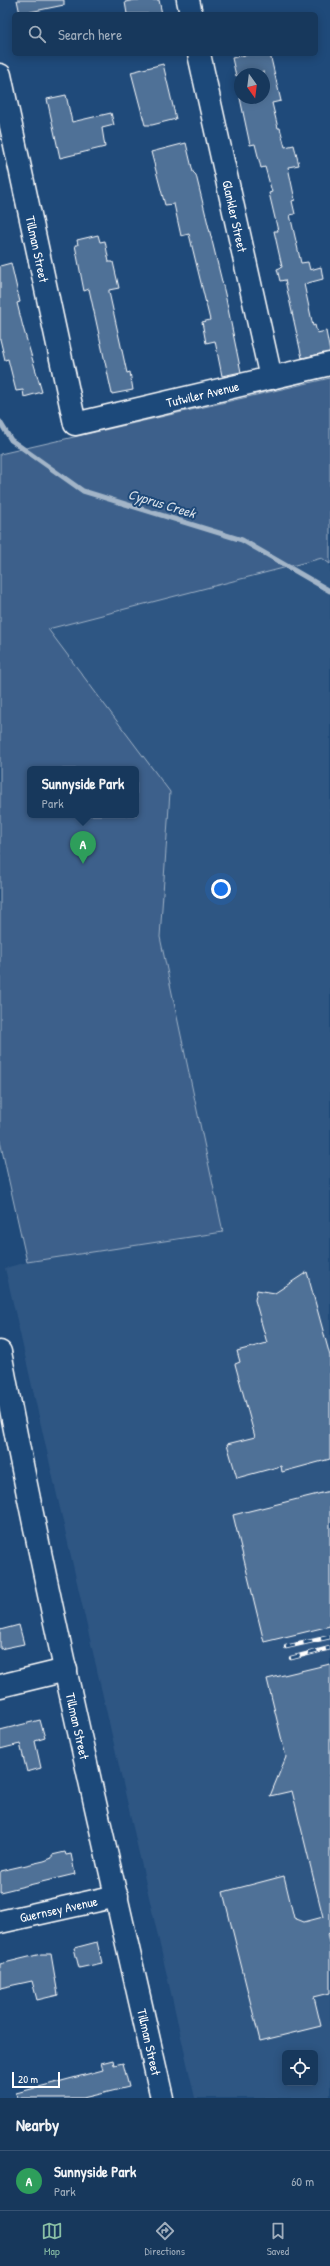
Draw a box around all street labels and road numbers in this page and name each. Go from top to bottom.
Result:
street label: Glankler Street [218,178,252,254]
street label: Tillman Street [21,214,53,285]
street label: Tutwiler Avenue [164,377,241,411]
street label: Tillman Street [62,1691,94,1762]
street label: Guernsey Avenue [18,1892,99,1926]
street label: Tillman Street [133,2007,166,2078]

